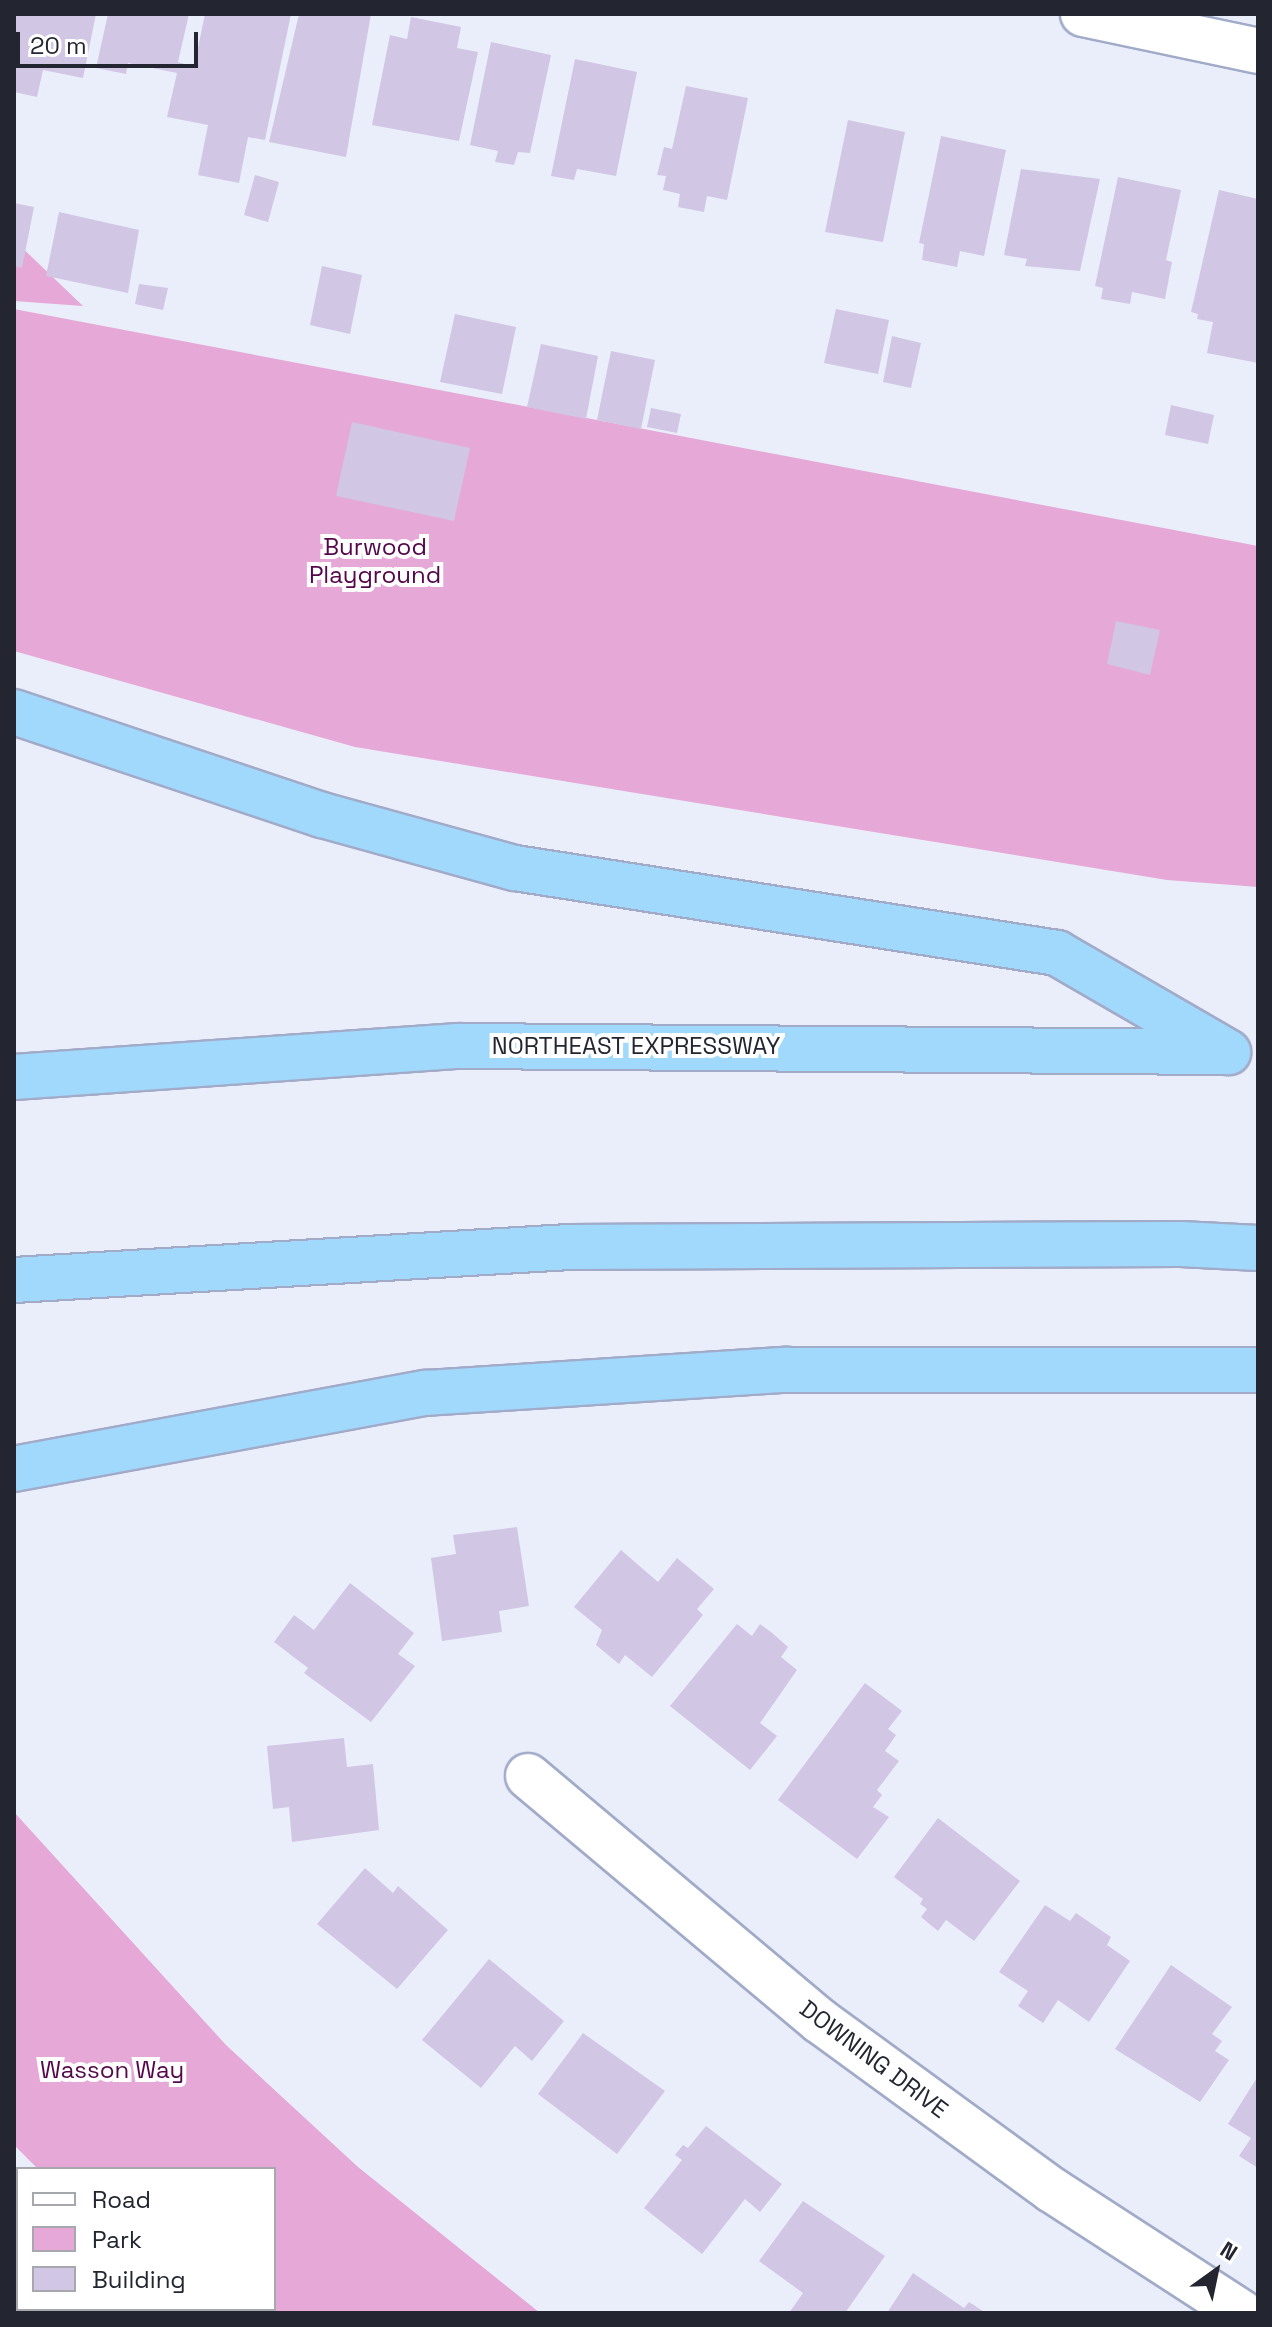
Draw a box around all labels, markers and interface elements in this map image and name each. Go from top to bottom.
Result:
scale bar [20,16,202,66]
text: 20 m [30,30,87,61]
park label: Burwood Playground [309,533,441,589]
street label: NORTHEAST EXPRESSWAY [491,1032,781,1060]
street label: DOWNING DRIVE [794,1994,954,2124]
park label: Wasson Way [40,2056,184,2084]
legend [16,2167,276,2311]
text: Road [92,2184,151,2215]
text: Park [92,2224,142,2255]
north arrow [1176,2231,1256,2311]
text: N [1215,2235,1243,2267]
text: Building [92,2264,186,2295]

